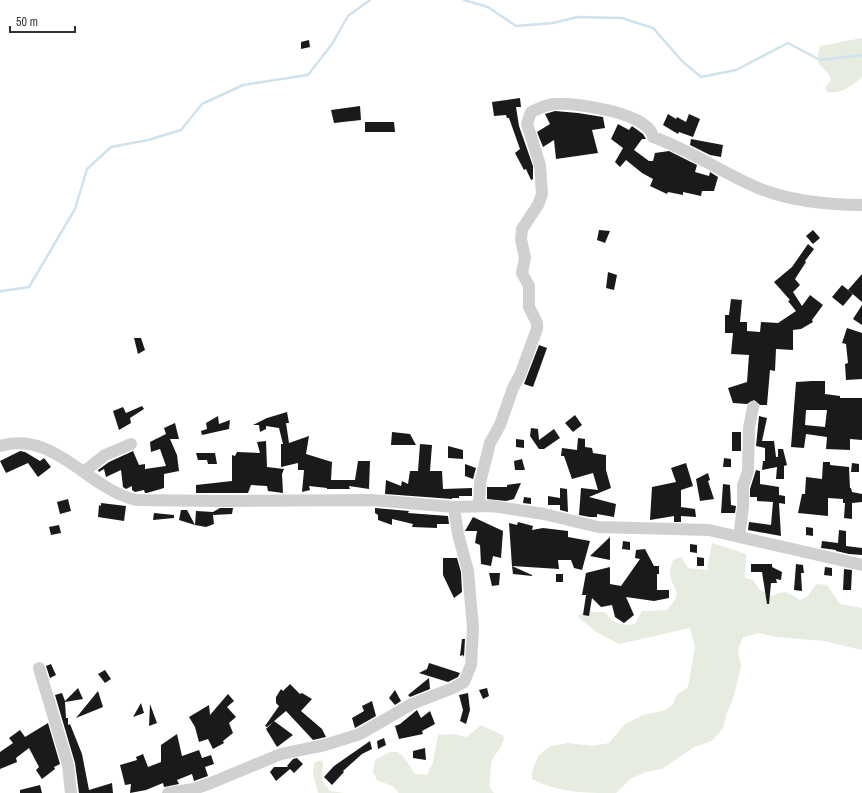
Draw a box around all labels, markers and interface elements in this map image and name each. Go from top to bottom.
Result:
scale bar [10,8,75,34]
text: 50 m [16,14,38,30]

